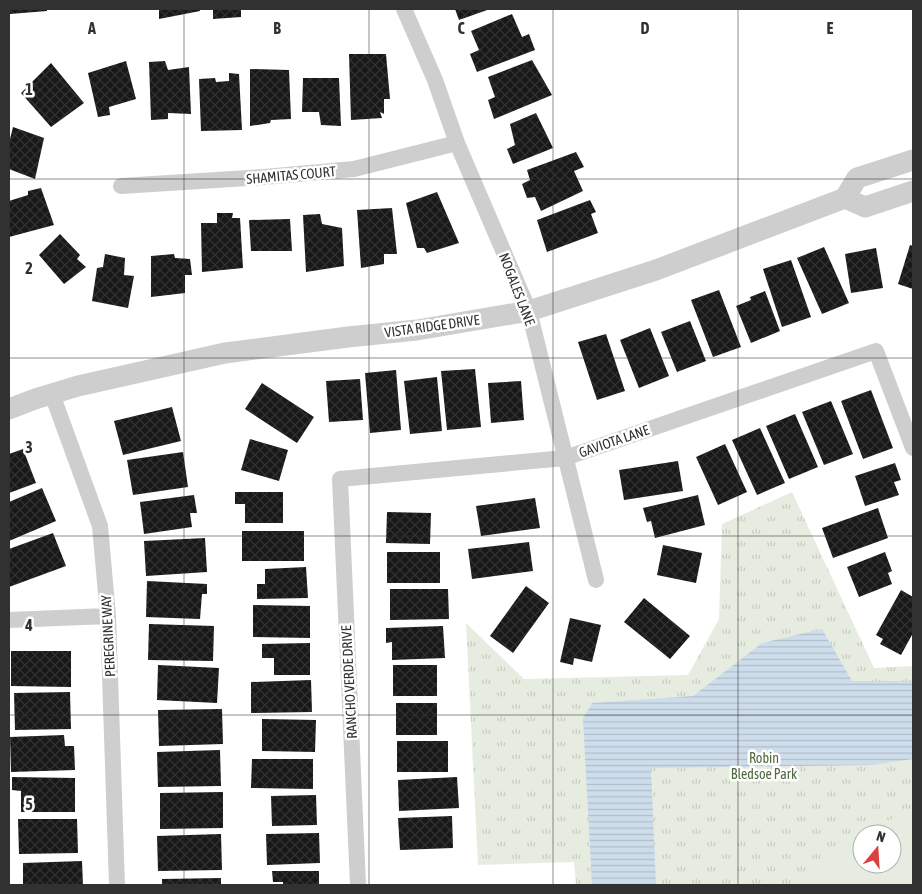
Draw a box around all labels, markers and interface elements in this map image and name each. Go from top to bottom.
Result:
text: A [87,19,96,37]
text: B [273,19,281,37]
text: C [457,19,465,37]
text: D [641,19,650,37]
text: E [827,19,834,37]
text: 1 [25,80,33,98]
street label: SHAMITAS COURT [246,163,336,187]
street label: NOGALES LANE [496,250,538,328]
text: 2 [25,259,33,277]
street label: VISTA RIDGE DRIVE [384,311,480,341]
street label: GAVIOTA LANE [577,422,651,460]
text: 3 [25,438,33,456]
street label: PEREGRINE WAY [98,594,118,677]
text: 4 [24,616,33,634]
street label: RANCHO VERDE DRIVE [338,625,360,739]
park label: Robin Bledsoe Park [731,750,797,782]
text: 5 [25,795,33,813]
north arrow [852,824,902,874]
text: N [875,828,887,846]

